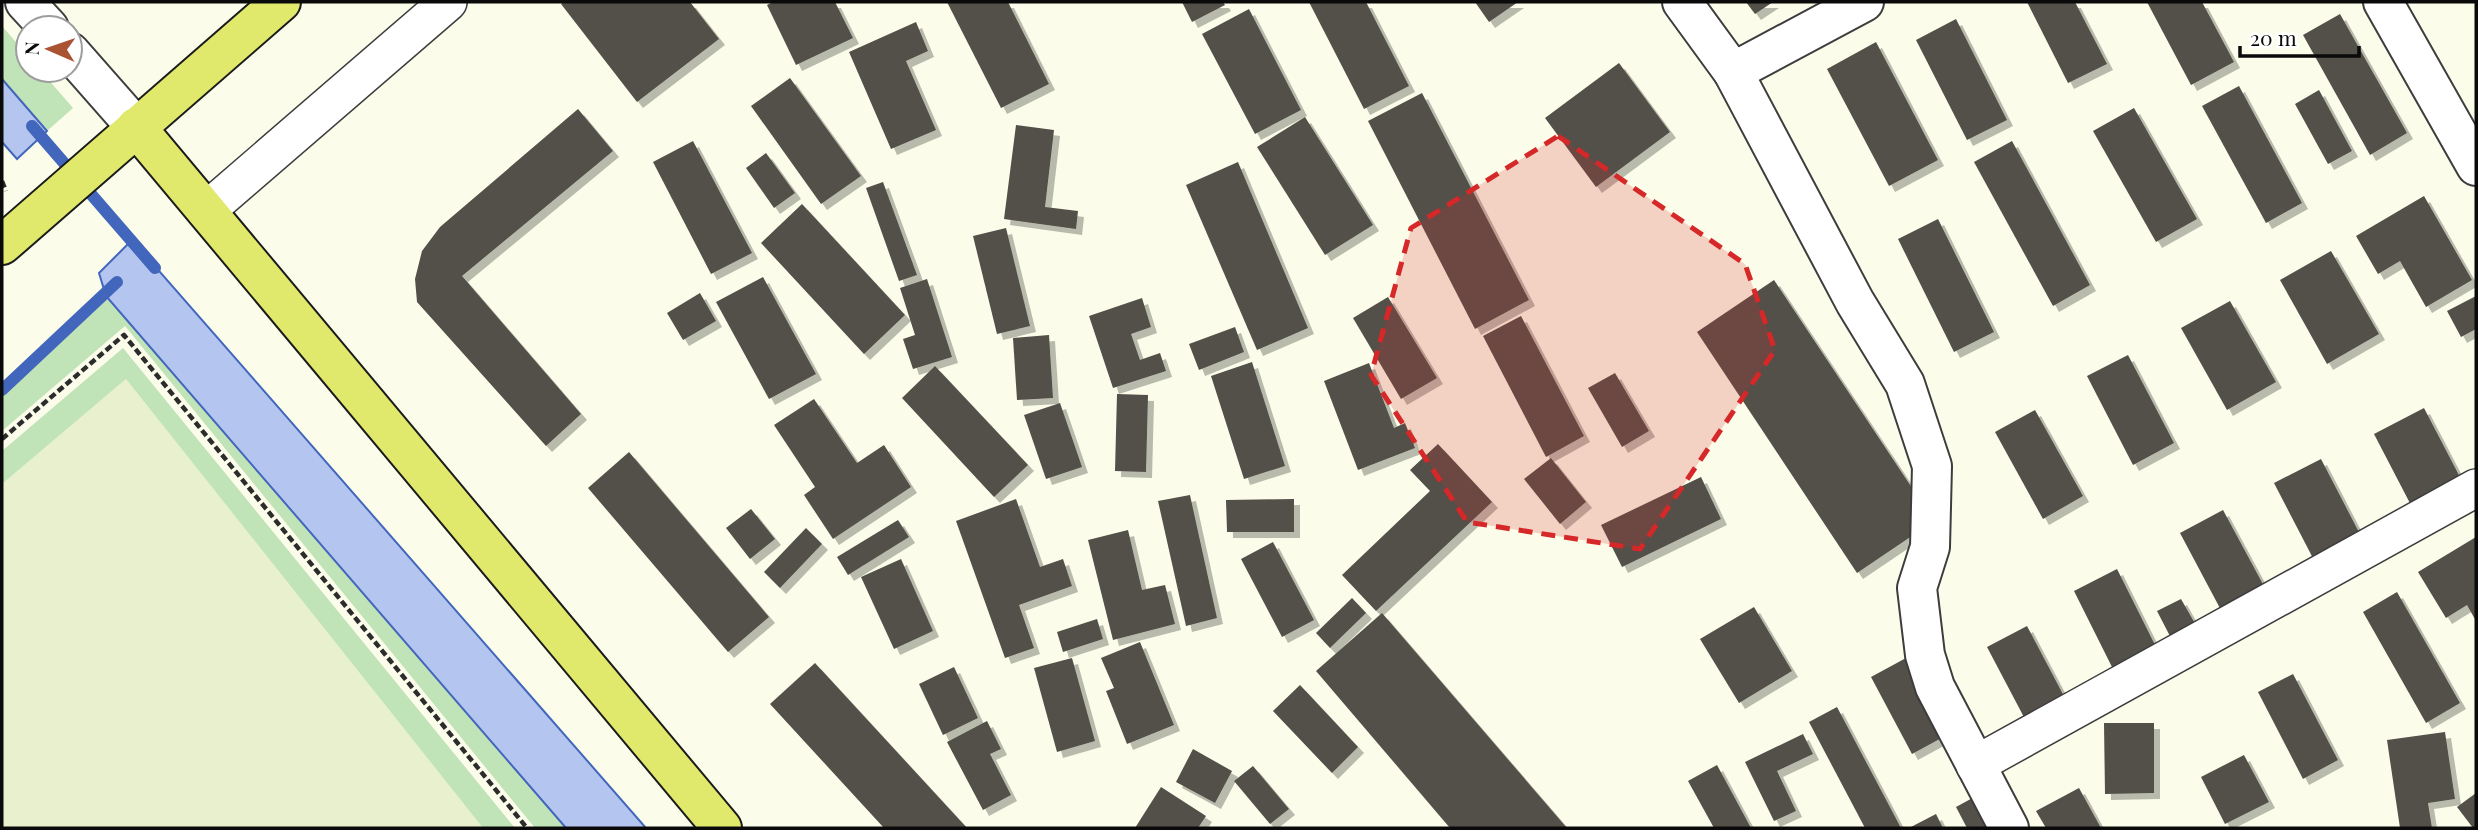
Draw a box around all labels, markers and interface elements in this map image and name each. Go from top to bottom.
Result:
north arrow [14,14,84,84]
scale bar [2240,14,2359,58]
text: 20 m [2250,23,2297,51]
text: N [18,41,44,56]

